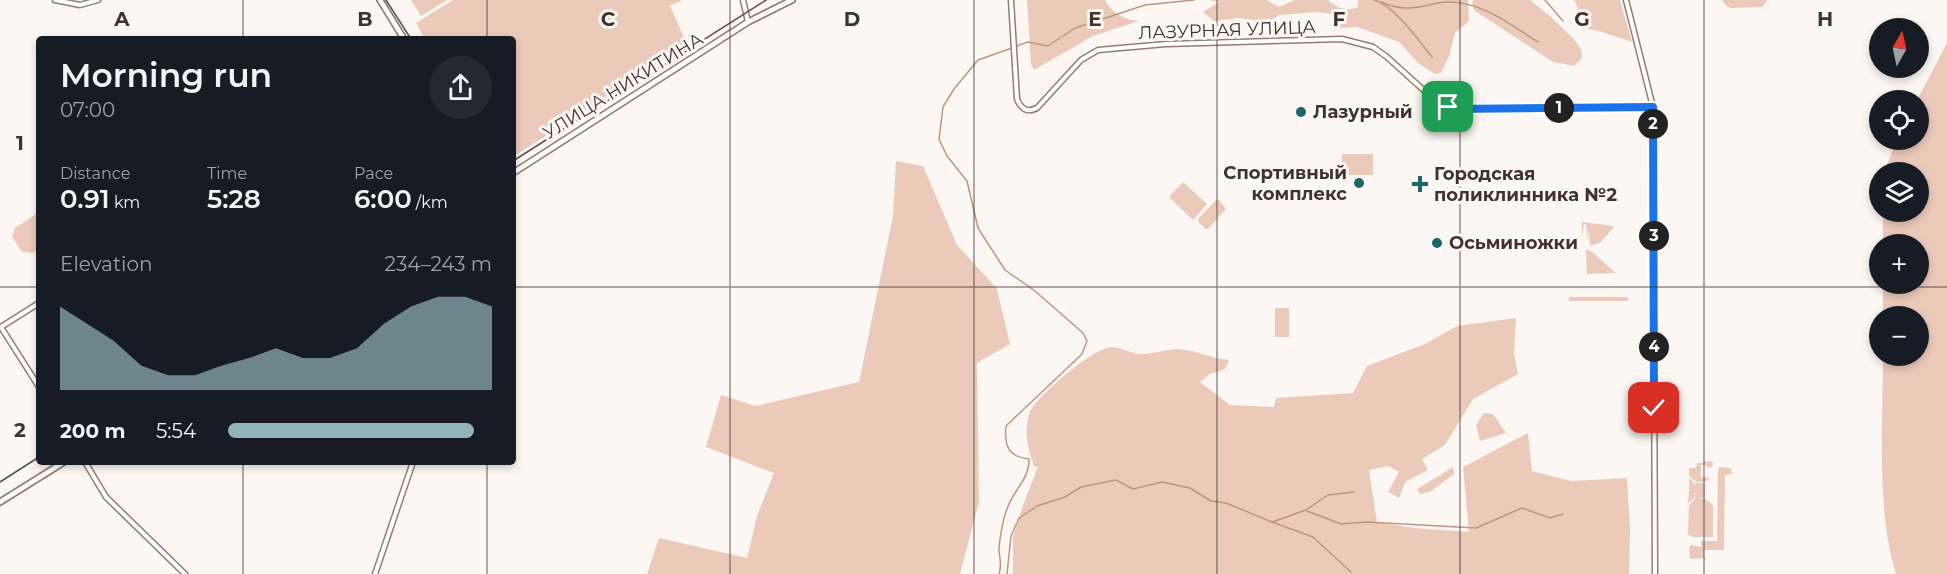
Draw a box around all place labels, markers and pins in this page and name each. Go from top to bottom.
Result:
pin [1422,81,1473,132]
pin: 1 [1544,93,1574,123]
place label: Лазурный [1313,101,1413,123]
marker: Лазурный [1294,105,1308,119]
pin: 2 [1638,109,1668,139]
place label: Спортивный комплекс [1223,162,1347,205]
place label: Городская поликлинника №2 [1434,163,1617,206]
marker: Городская поликлинника №2 [1411,175,1429,193]
marker: Спортивный комплекс [1352,176,1366,190]
pin: 3 [1639,221,1669,251]
place label: Осьминожки [1449,232,1578,254]
marker: Осьминожки [1430,236,1444,250]
pin: 4 [1639,332,1669,362]
pin [1628,382,1679,433]

